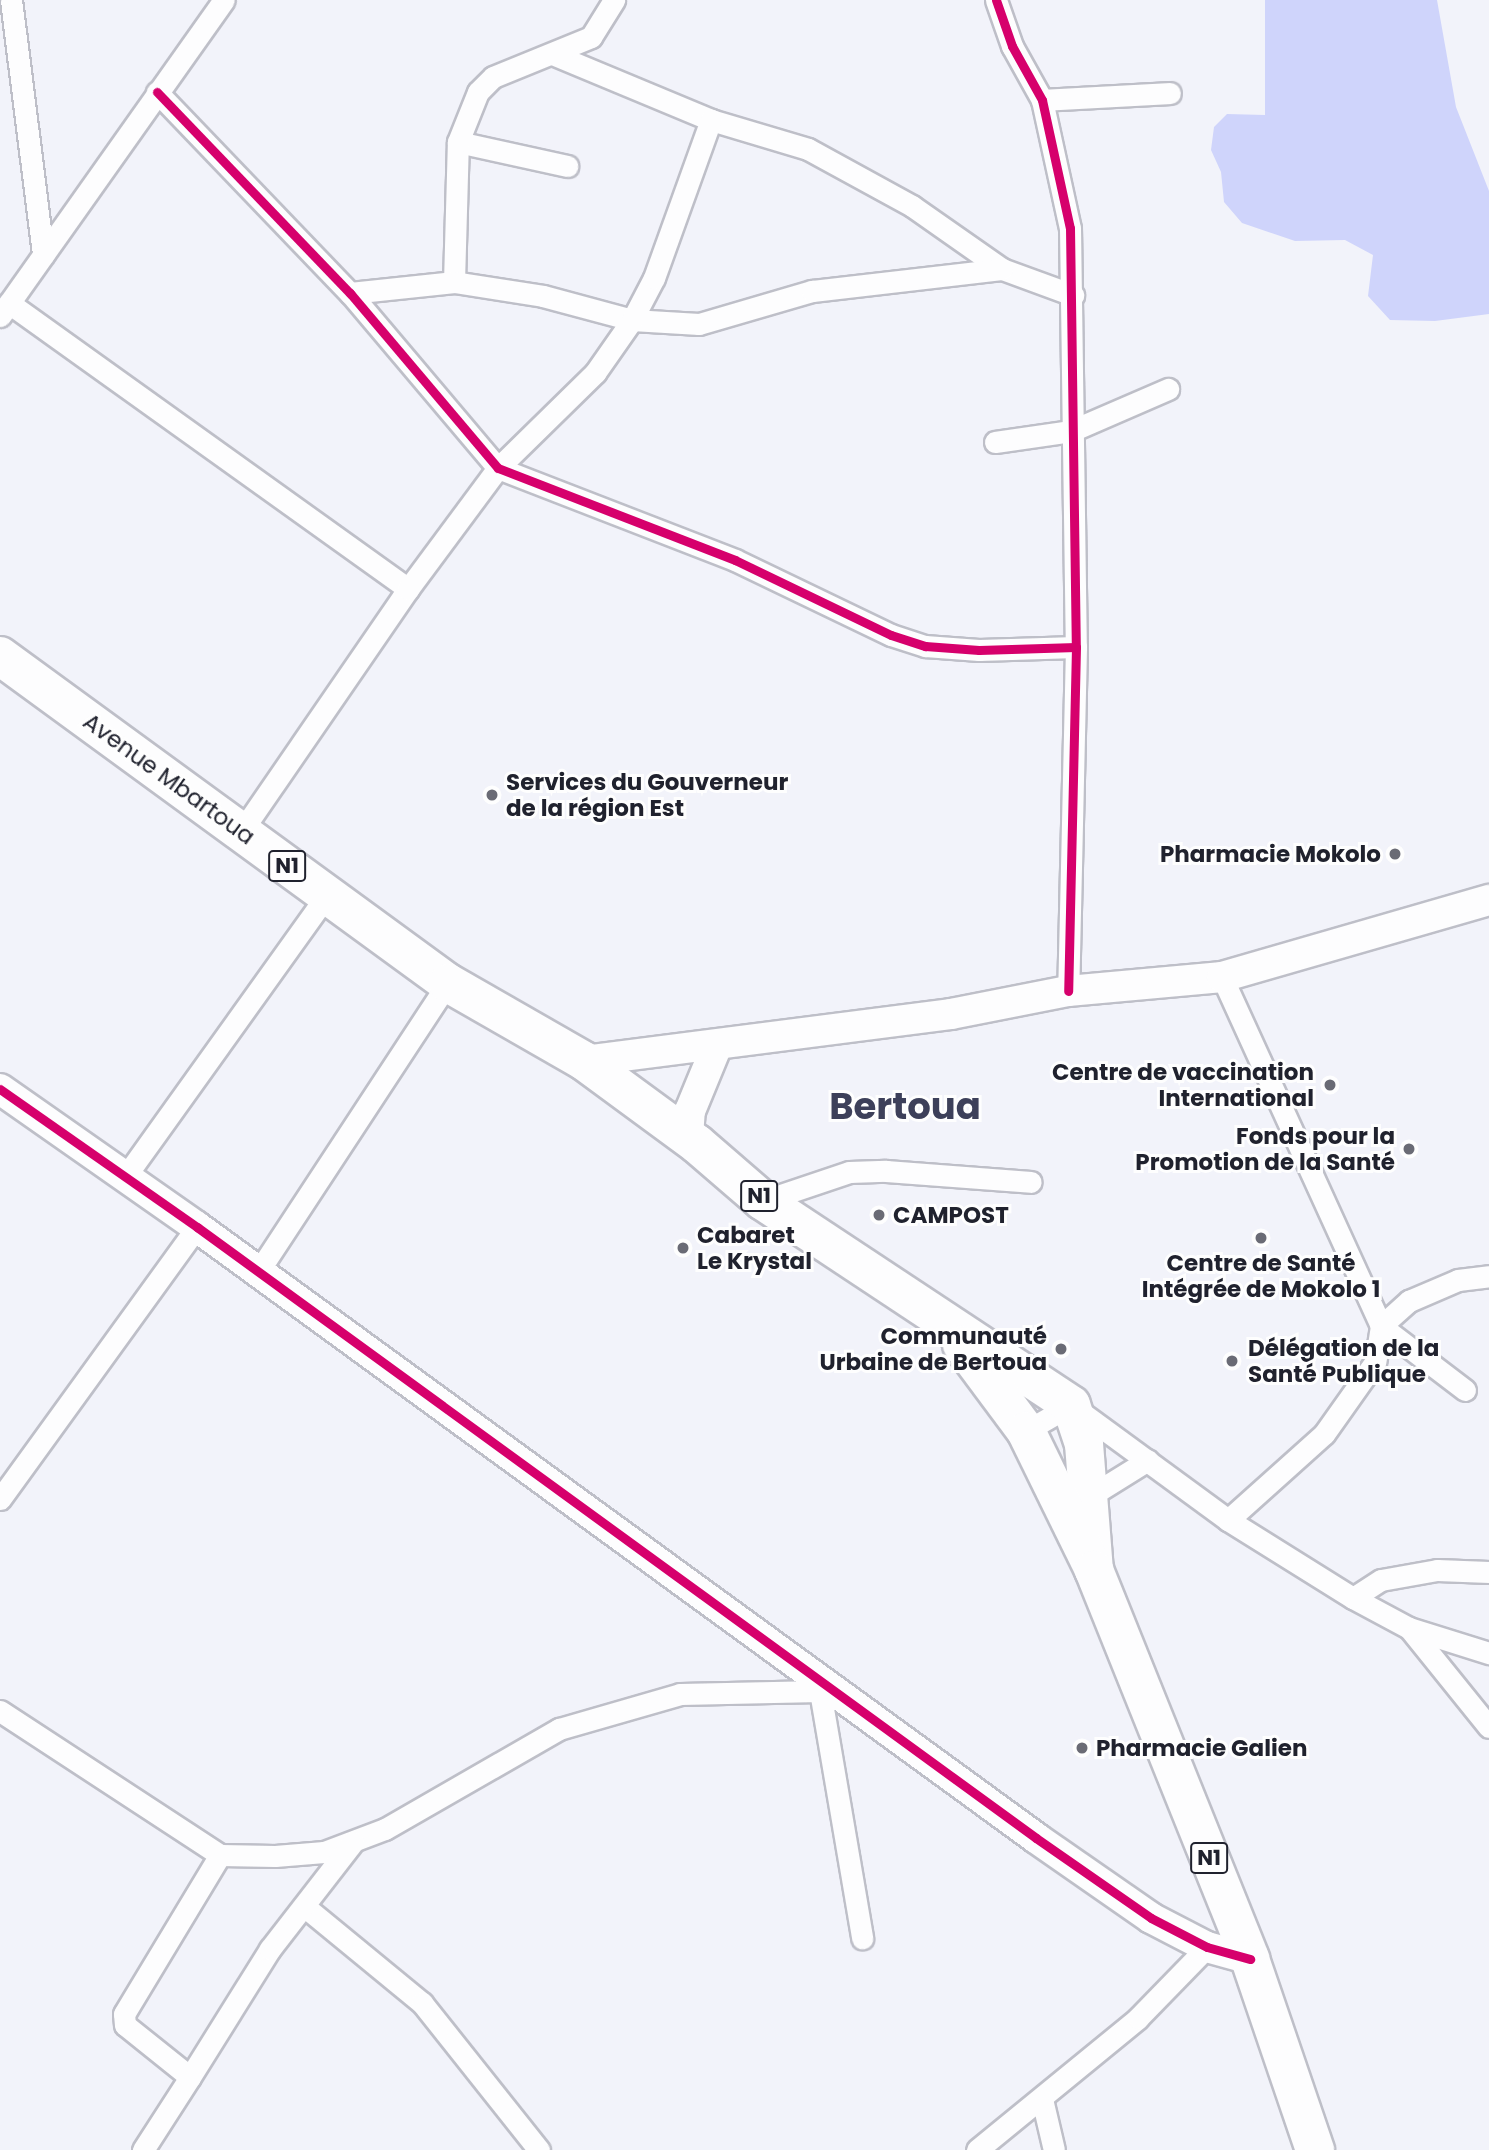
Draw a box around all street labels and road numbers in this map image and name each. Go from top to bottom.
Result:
street label: Avenue Mbartoua [78,707,260,851]
road number: N1 [268,848,306,884]
road number: N1 [740,1178,778,1214]
road number: N1 [1190,1840,1228,1876]

